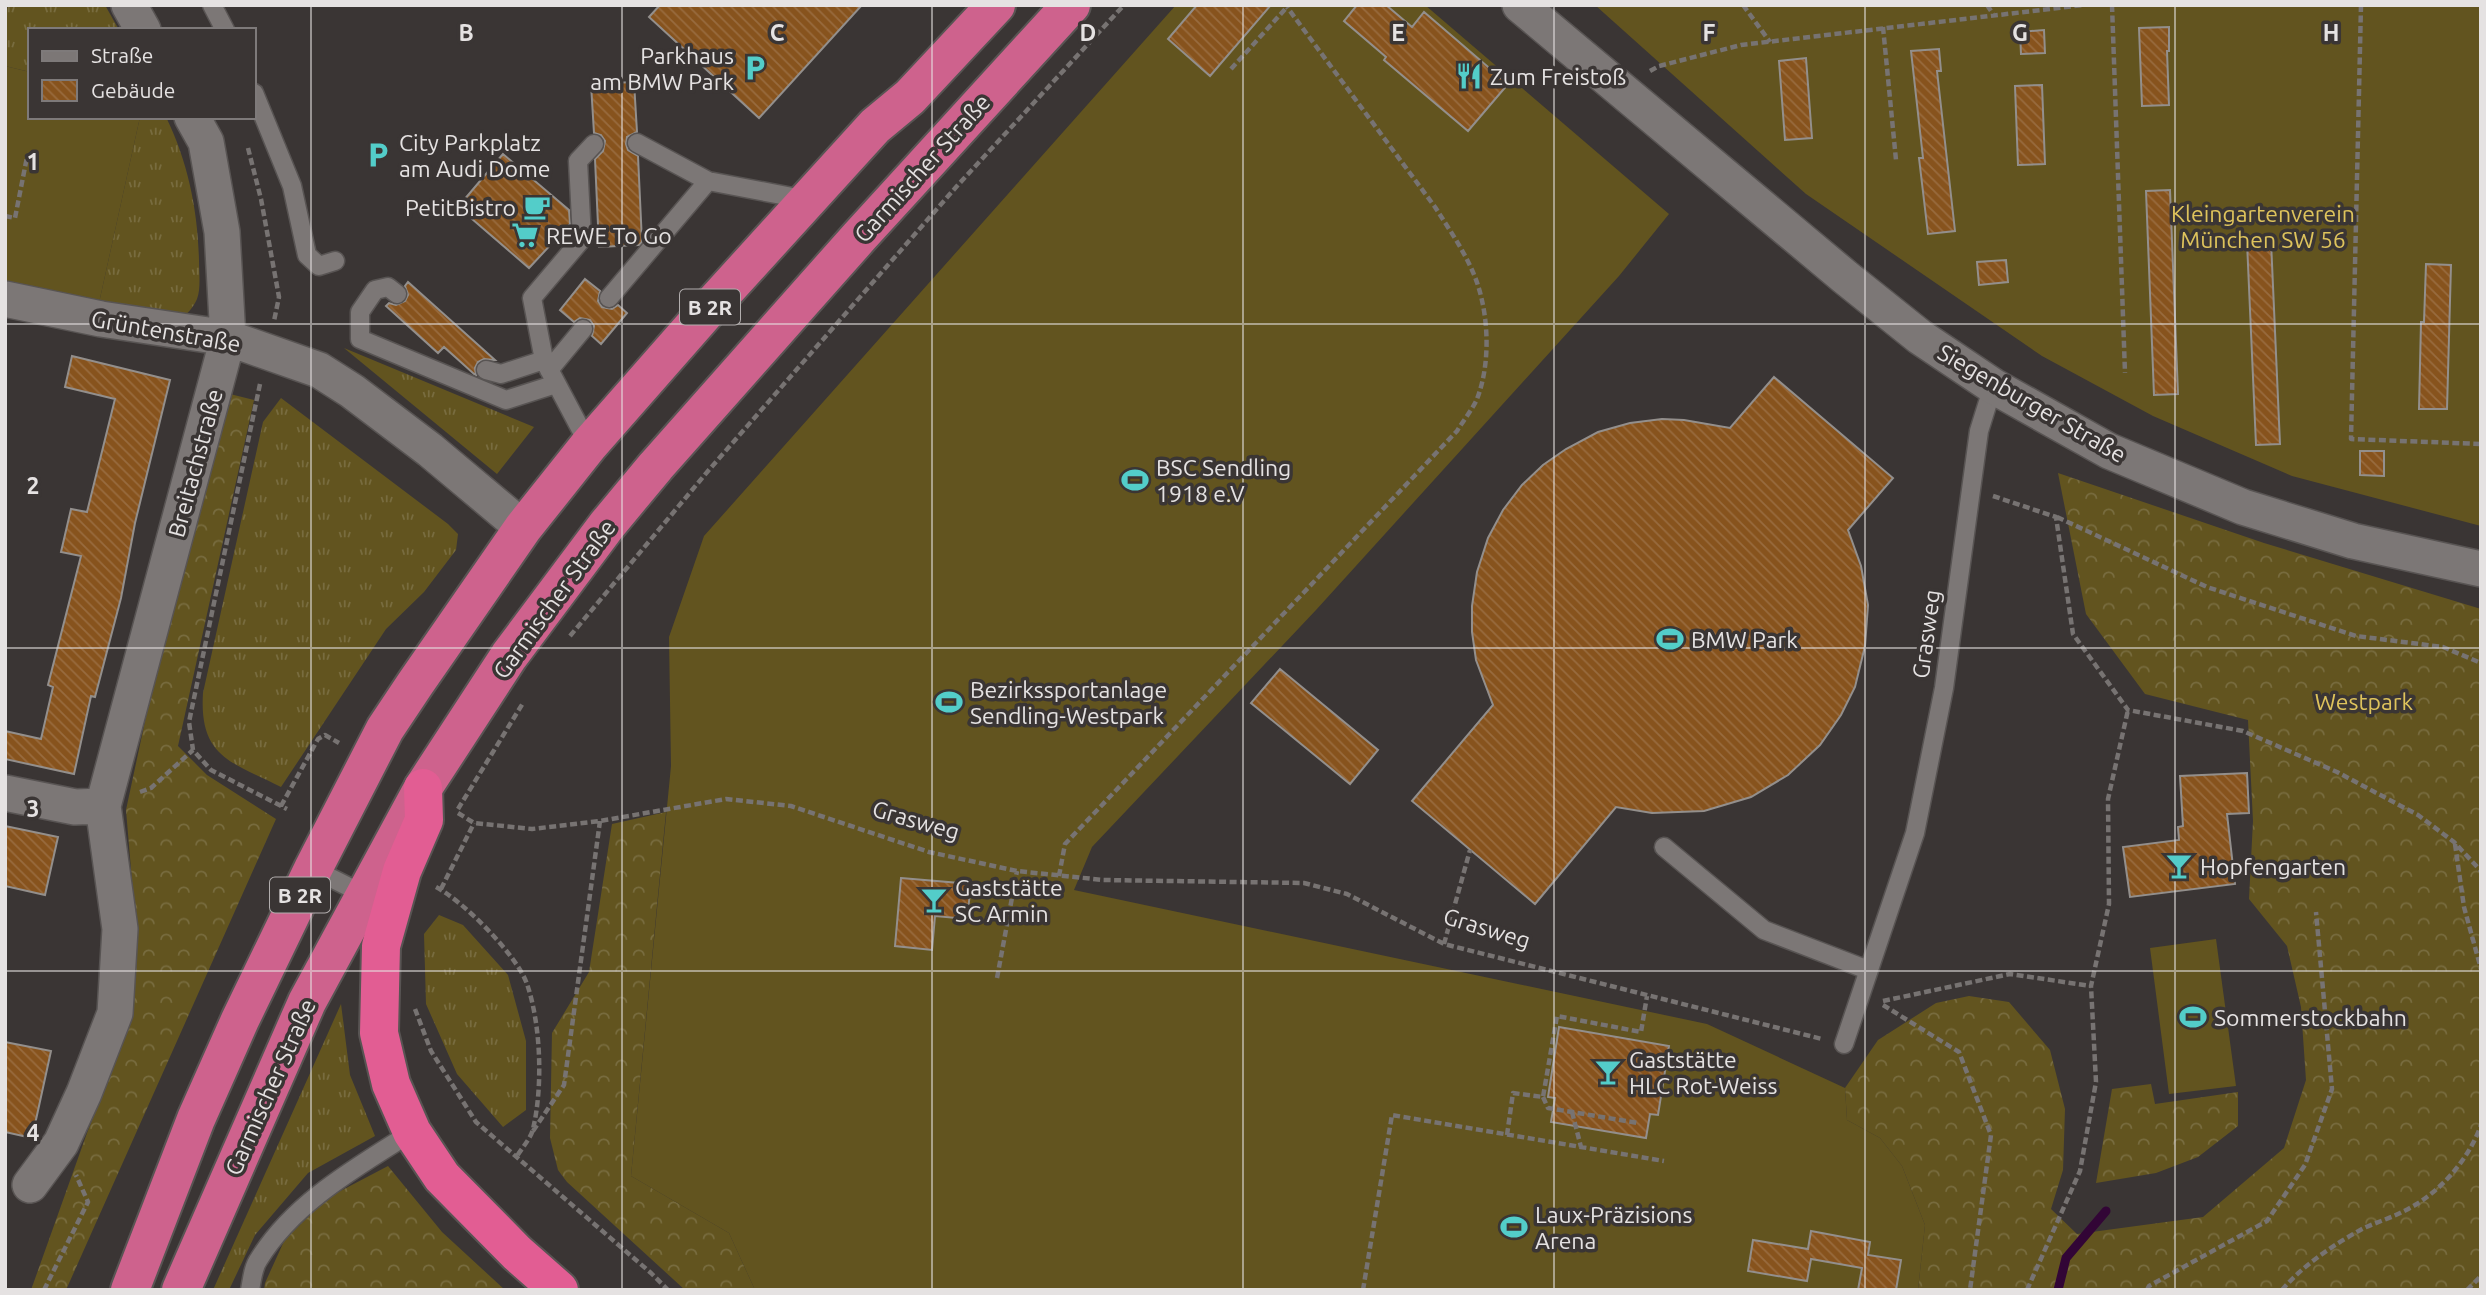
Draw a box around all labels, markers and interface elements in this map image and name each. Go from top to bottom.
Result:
text: B [458,20,474,45]
text: C [770,20,785,45]
text: D [1080,20,1096,45]
text: E [1391,20,1405,45]
text: F [1703,20,1716,45]
text: G [2012,20,2028,45]
text: H [2323,20,2339,45]
legend [28,28,256,119]
text: Straße [91,43,153,67]
place label: Parkhaus am BMW Park [590,43,734,94]
parking icon: Parkhaus am BMW Park [740,53,770,83]
restaurant icon: Zum Freistoß [1454,61,1484,91]
place label: Zum Freistoß [1490,64,1626,89]
text: Gebäude [91,78,175,102]
street label: Garmischer Straße [849,89,995,247]
place label: City Parkplatz am Audi Dome [399,130,551,181]
parking icon: City Parkplatz am Audi Dome [363,140,393,170]
text: 1 [27,149,39,174]
cafe icon: PetitBistro [522,192,552,222]
place label: PetitBistro [405,195,516,220]
park label: Kleingartenverein München SW 56 [2171,201,2355,252]
supermarket icon: REWE To Go [510,220,540,250]
place label: REWE To Go [546,223,672,248]
road number: B 2R [680,290,740,324]
street label: Grüntenstraße [89,306,243,356]
street label: Siegenburger Straße [1934,339,2130,467]
street label: Breitachstraße [163,386,227,540]
place label: BSC Sendling 1918 e.V [1156,455,1291,506]
sports icon: BSC Sendling 1918 e.V [1120,465,1150,495]
text: 2 [27,473,39,498]
street label: Garmischer Straße [488,515,620,683]
street label: Grasweg [1907,588,1945,680]
sports icon: BMW Park [1655,624,1685,654]
place label: BMW Park [1691,627,1798,652]
place label: Bezirkssportanlage Sendling-Westpark [970,677,1167,728]
sports icon: Bezirkssportanlage Sendling-Westpark [934,687,964,717]
park label: Westpark [2315,689,2414,714]
text: 3 [27,796,39,821]
street label: Grasweg [870,796,962,844]
bar icon: Hopfengarten [2164,851,2194,881]
place label: Hopfengarten [2200,854,2346,879]
place label: Gaststätte SC Armin [955,875,1063,926]
road number: B 2R [270,878,330,912]
bar icon: Gaststätte SC Armin [919,885,949,915]
street label: Grasweg [1441,903,1533,953]
street label: Garmischer Straße [220,995,320,1179]
sports icon: Sommerstockbahn [2178,1002,2208,1032]
place label: Sommerstockbahn [2214,1005,2407,1030]
place label: Gaststätte HLC Rot-Weiss [1629,1047,1777,1098]
bar icon: Gaststätte HLC Rot-Weiss [1593,1057,1623,1087]
text: 4 [27,1120,40,1145]
place label: Laux-Präzisions Arena [1535,1202,1692,1253]
sports icon: Laux-Präzisions Arena [1499,1212,1529,1242]

